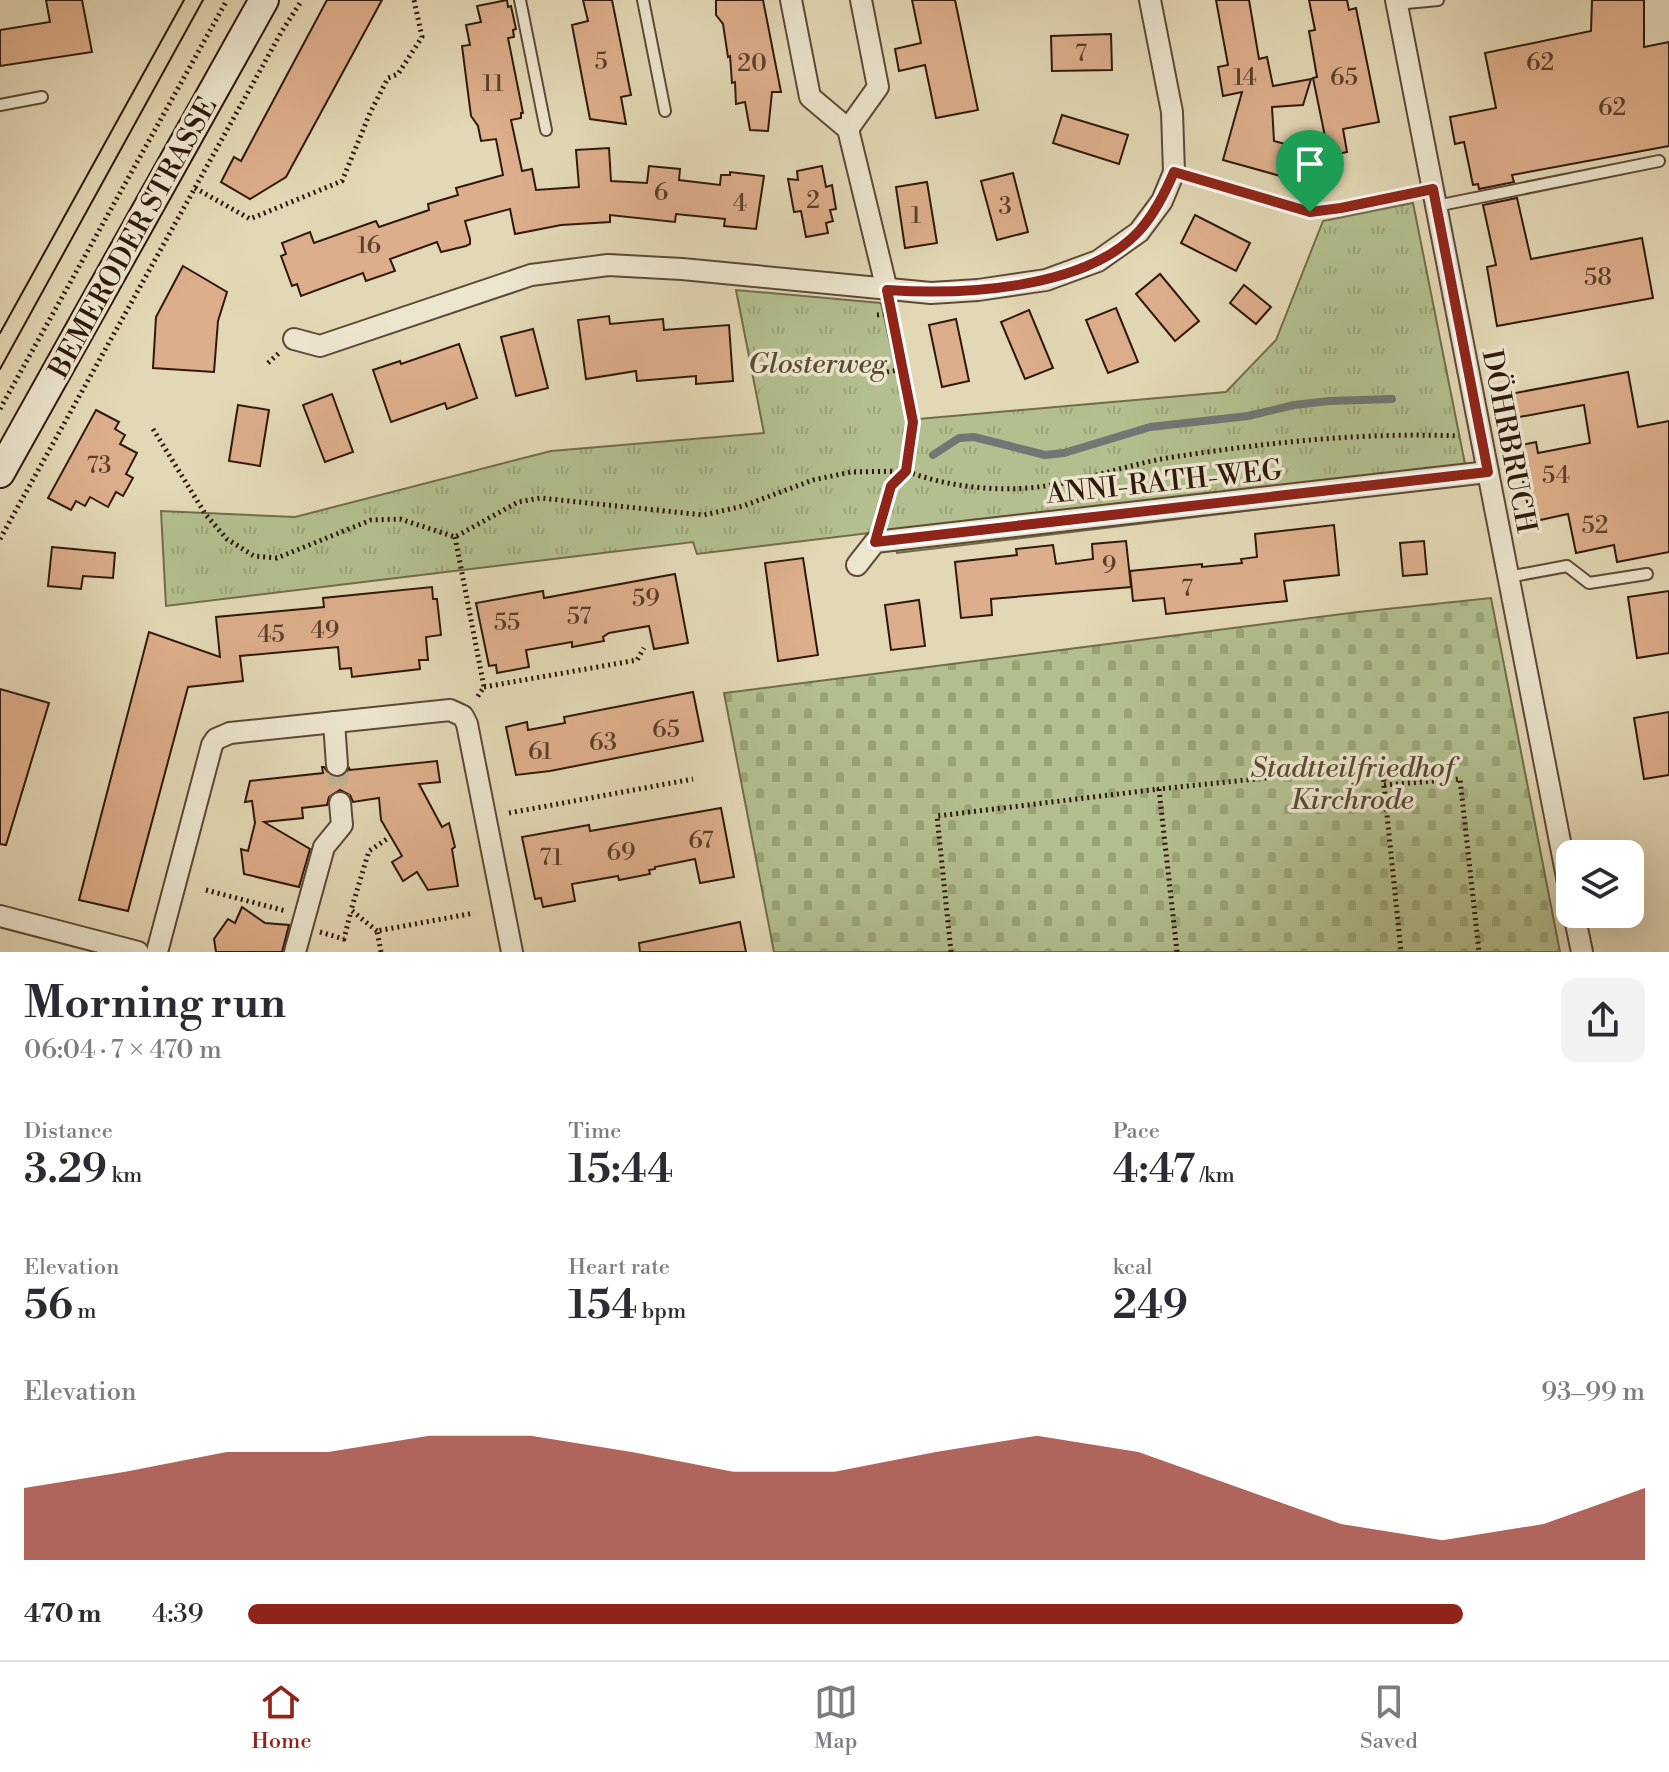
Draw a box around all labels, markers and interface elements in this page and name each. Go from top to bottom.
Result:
house number: 7 [1075,39,1087,69]
house number: 5 [594,47,608,77]
house number: 62 [1526,48,1554,78]
house number: 20 [737,49,767,79]
house number: 14 [1233,63,1257,93]
house number: 65 [1330,63,1358,93]
house number: 11 [482,69,504,99]
street label: BEMERODER STRASSE [41,91,225,385]
house number: 62 [1598,93,1626,123]
pin [1276,130,1344,212]
icon: arrive [1288,142,1332,186]
house number: 6 [654,178,668,208]
house number: 2 [806,186,820,216]
house number: 4 [733,189,747,219]
house number: 3 [998,192,1012,222]
house number: 1 [911,201,922,231]
house number: 16 [357,231,381,261]
house number: 58 [1584,263,1612,293]
street label: DÖHRBRUCH [1474,346,1545,536]
park label: Glosterweg [748,347,888,382]
house number: 73 [86,451,112,481]
street label: ANNI-RATH-WEG [1043,453,1284,512]
house number: 54 [1542,461,1570,491]
house number: 52 [1582,511,1608,541]
house number: 9 [1102,551,1116,581]
house number: 7 [1181,574,1193,604]
house number: 59 [632,584,660,614]
house number: 57 [567,602,591,632]
house number: 55 [494,608,520,638]
house number: 49 [311,616,339,646]
house number: 45 [257,620,285,650]
house number: 65 [652,715,680,745]
house number: 63 [589,728,617,758]
house number: 61 [528,737,553,767]
park label: Stadtteilfriedhof Kirchrode [1250,751,1460,818]
house number: 67 [688,826,714,856]
house number: 69 [606,838,636,868]
map controls [1556,840,1644,928]
button: layers [1556,840,1644,928]
house number: 71 [539,843,563,873]
text: Morning run [24,976,286,1031]
button: share [1561,978,1645,1062]
text: 06:04 · 7 × 470 m [24,1034,222,1066]
text: Distance [24,1118,113,1145]
text: Time [568,1118,621,1145]
text: Pace [1113,1118,1160,1145]
text: 3.29 [24,1145,107,1195]
text: 15:44 [568,1145,673,1195]
text: 4:47 [1113,1145,1195,1195]
text: km [107,1162,142,1189]
text: /km [1195,1162,1235,1189]
text: Elevation [24,1254,119,1281]
text: Heart rate [568,1254,670,1281]
text: kcal [1113,1254,1153,1281]
text: 56 [24,1281,73,1331]
text: 154 [568,1281,637,1331]
text: 249 [1113,1281,1188,1331]
text: m [73,1298,97,1325]
text: bpm [637,1298,686,1325]
text: Elevation [24,1376,137,1408]
text: 93–99 m [1541,1376,1645,1408]
text: 470 m [24,1598,102,1630]
text: 4:39 [152,1598,203,1630]
tab: Home [251,1680,312,1755]
tab: Map [814,1680,858,1755]
tab: Saved [1360,1680,1418,1755]

